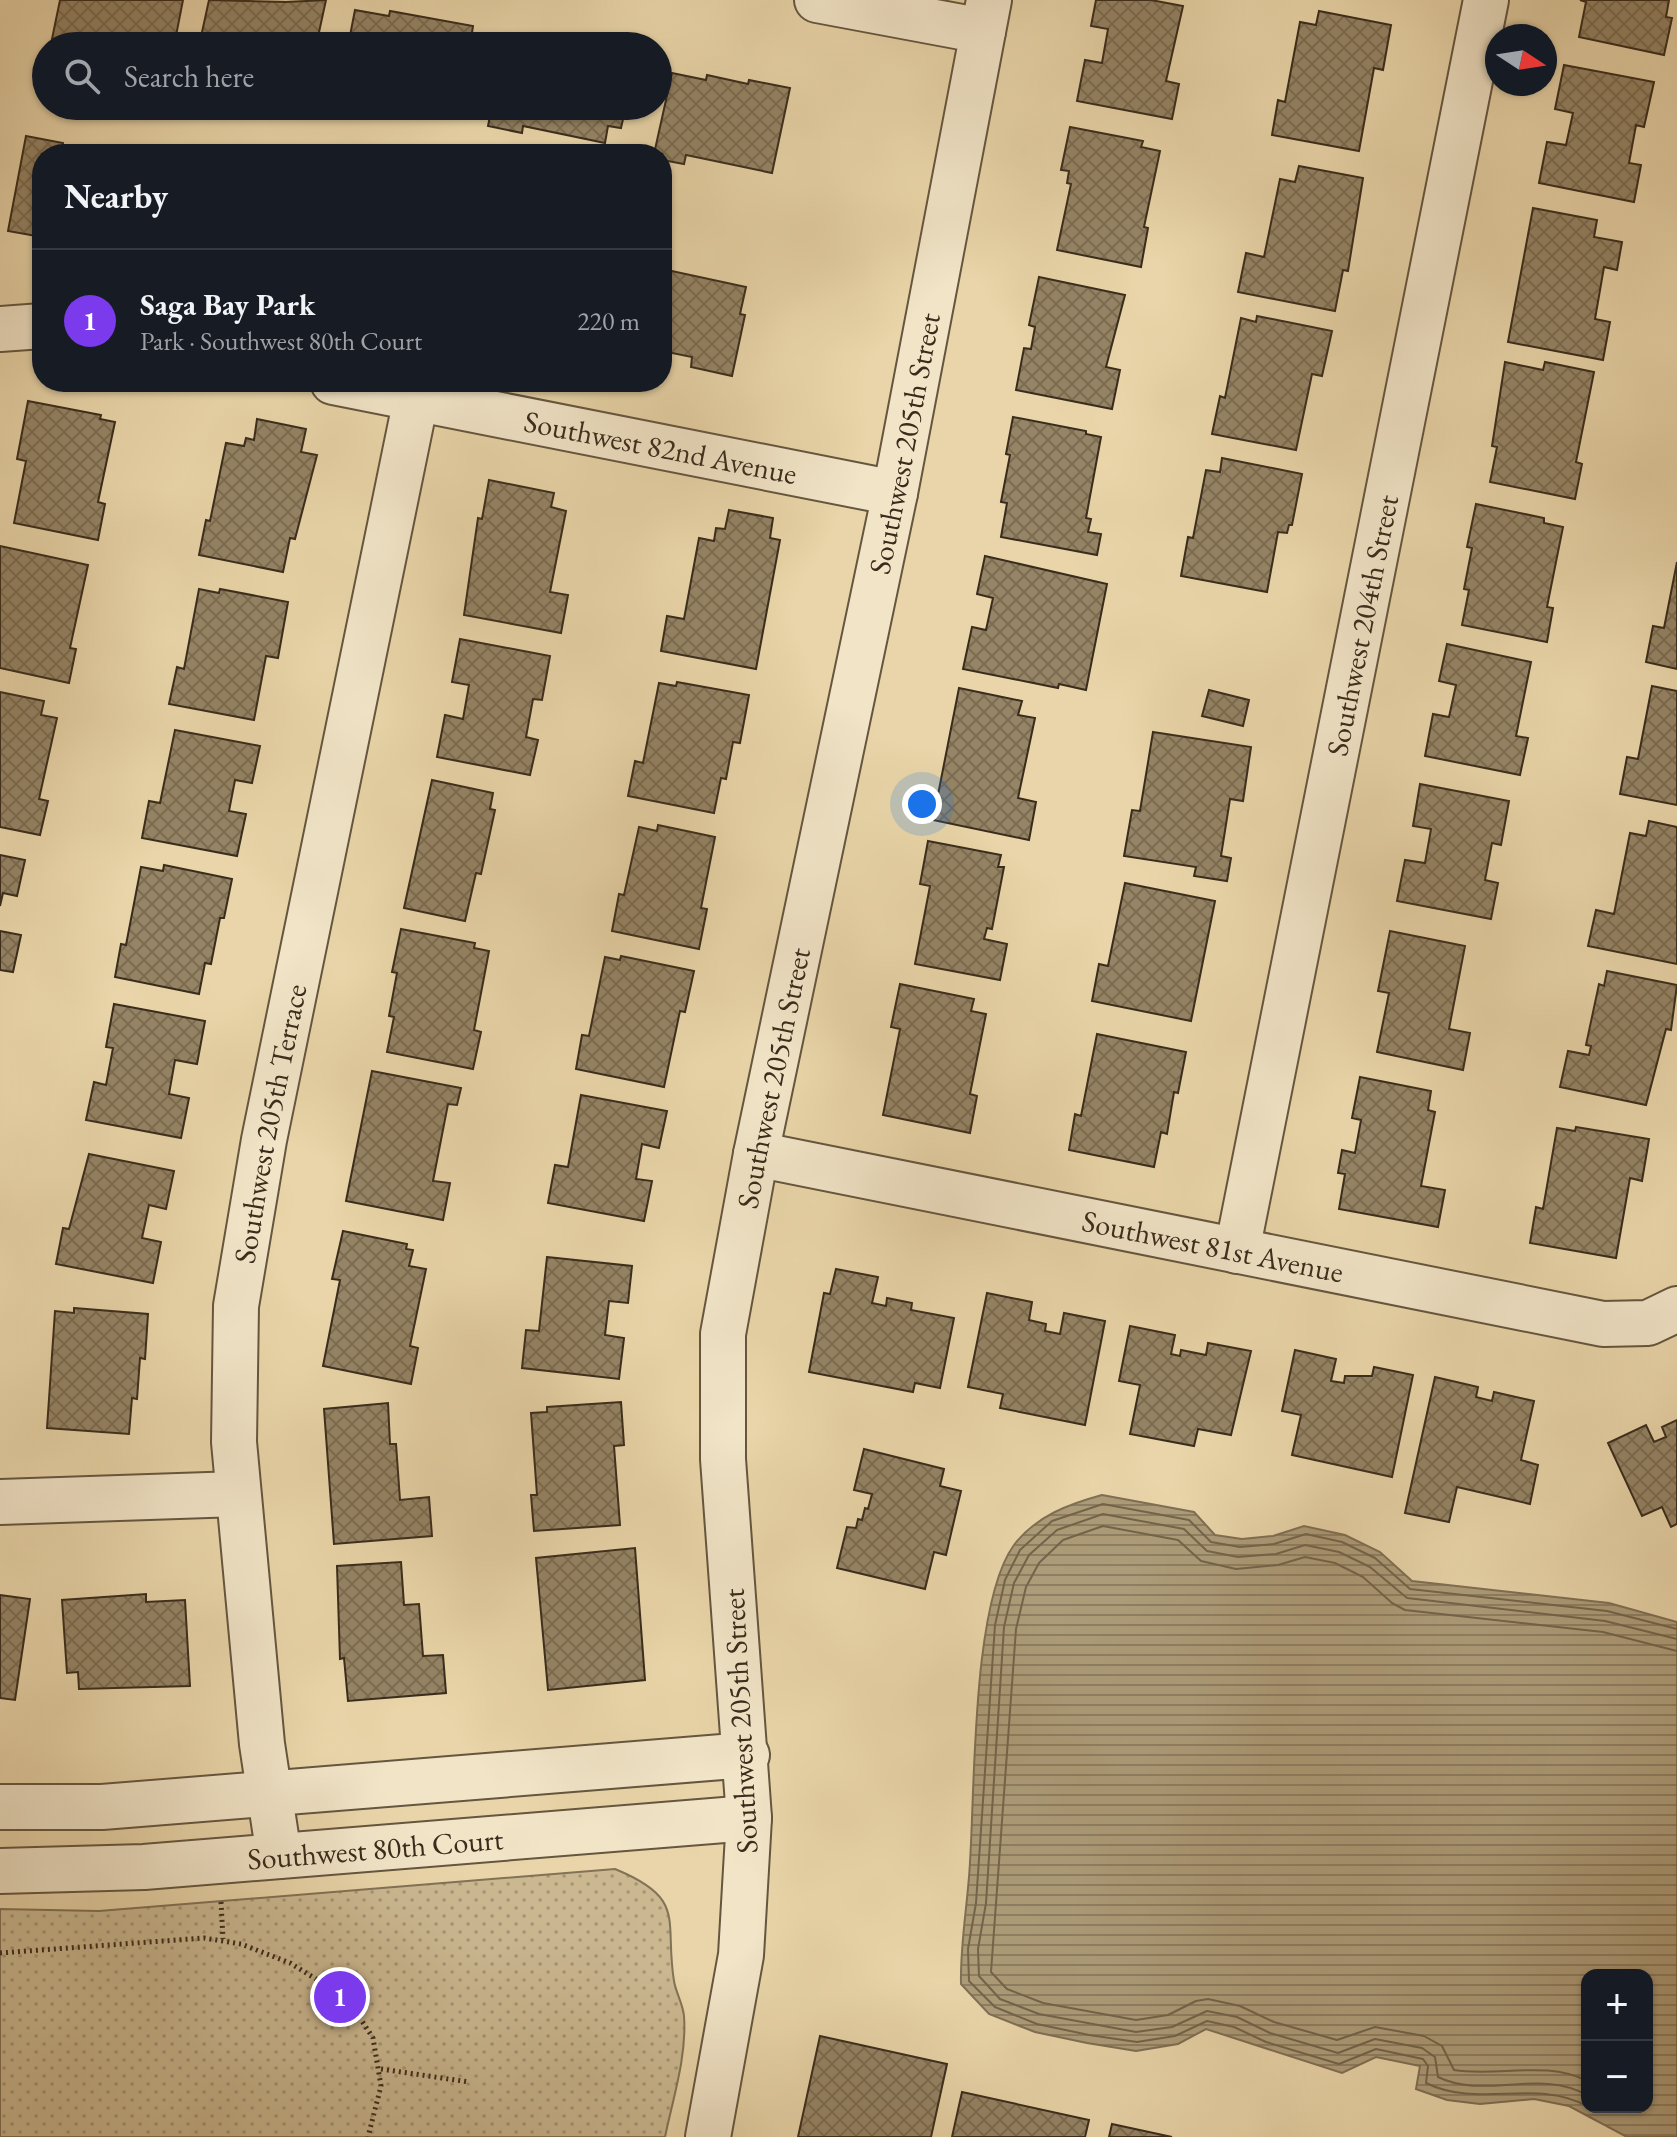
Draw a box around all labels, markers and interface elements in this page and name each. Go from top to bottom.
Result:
north arrow [1485,24,1557,96]
search box [32,32,672,120]
icon: search [60,54,104,98]
text: Search here [124,57,254,96]
text: Nearby [64,174,168,218]
text: Saga Bay Park [140,285,315,324]
text: 1 [83,304,97,338]
text: 220 m [577,304,640,338]
street label: Southwest 205th Street [859,309,949,578]
text: Park · Southwest 80th Court [140,324,422,358]
street label: Southwest 82nd Avenue [521,401,800,493]
street label: Southwest 204th Street [1317,491,1407,759]
your location [902,784,942,824]
street label: Southwest 205th Street [727,943,819,1211]
street label: Southwest 205th Terrace [224,981,315,1266]
street label: Southwest 81st Avenue [1079,1200,1347,1291]
street label: Southwest 205th Street [714,1587,766,1855]
street label: Southwest 80th Court [246,1818,505,1878]
pin: 1 [314,1967,366,2027]
map controls [1581,1969,1653,2113]
button: + [1581,1969,1653,2041]
button: − [1581,2041,1653,2113]

